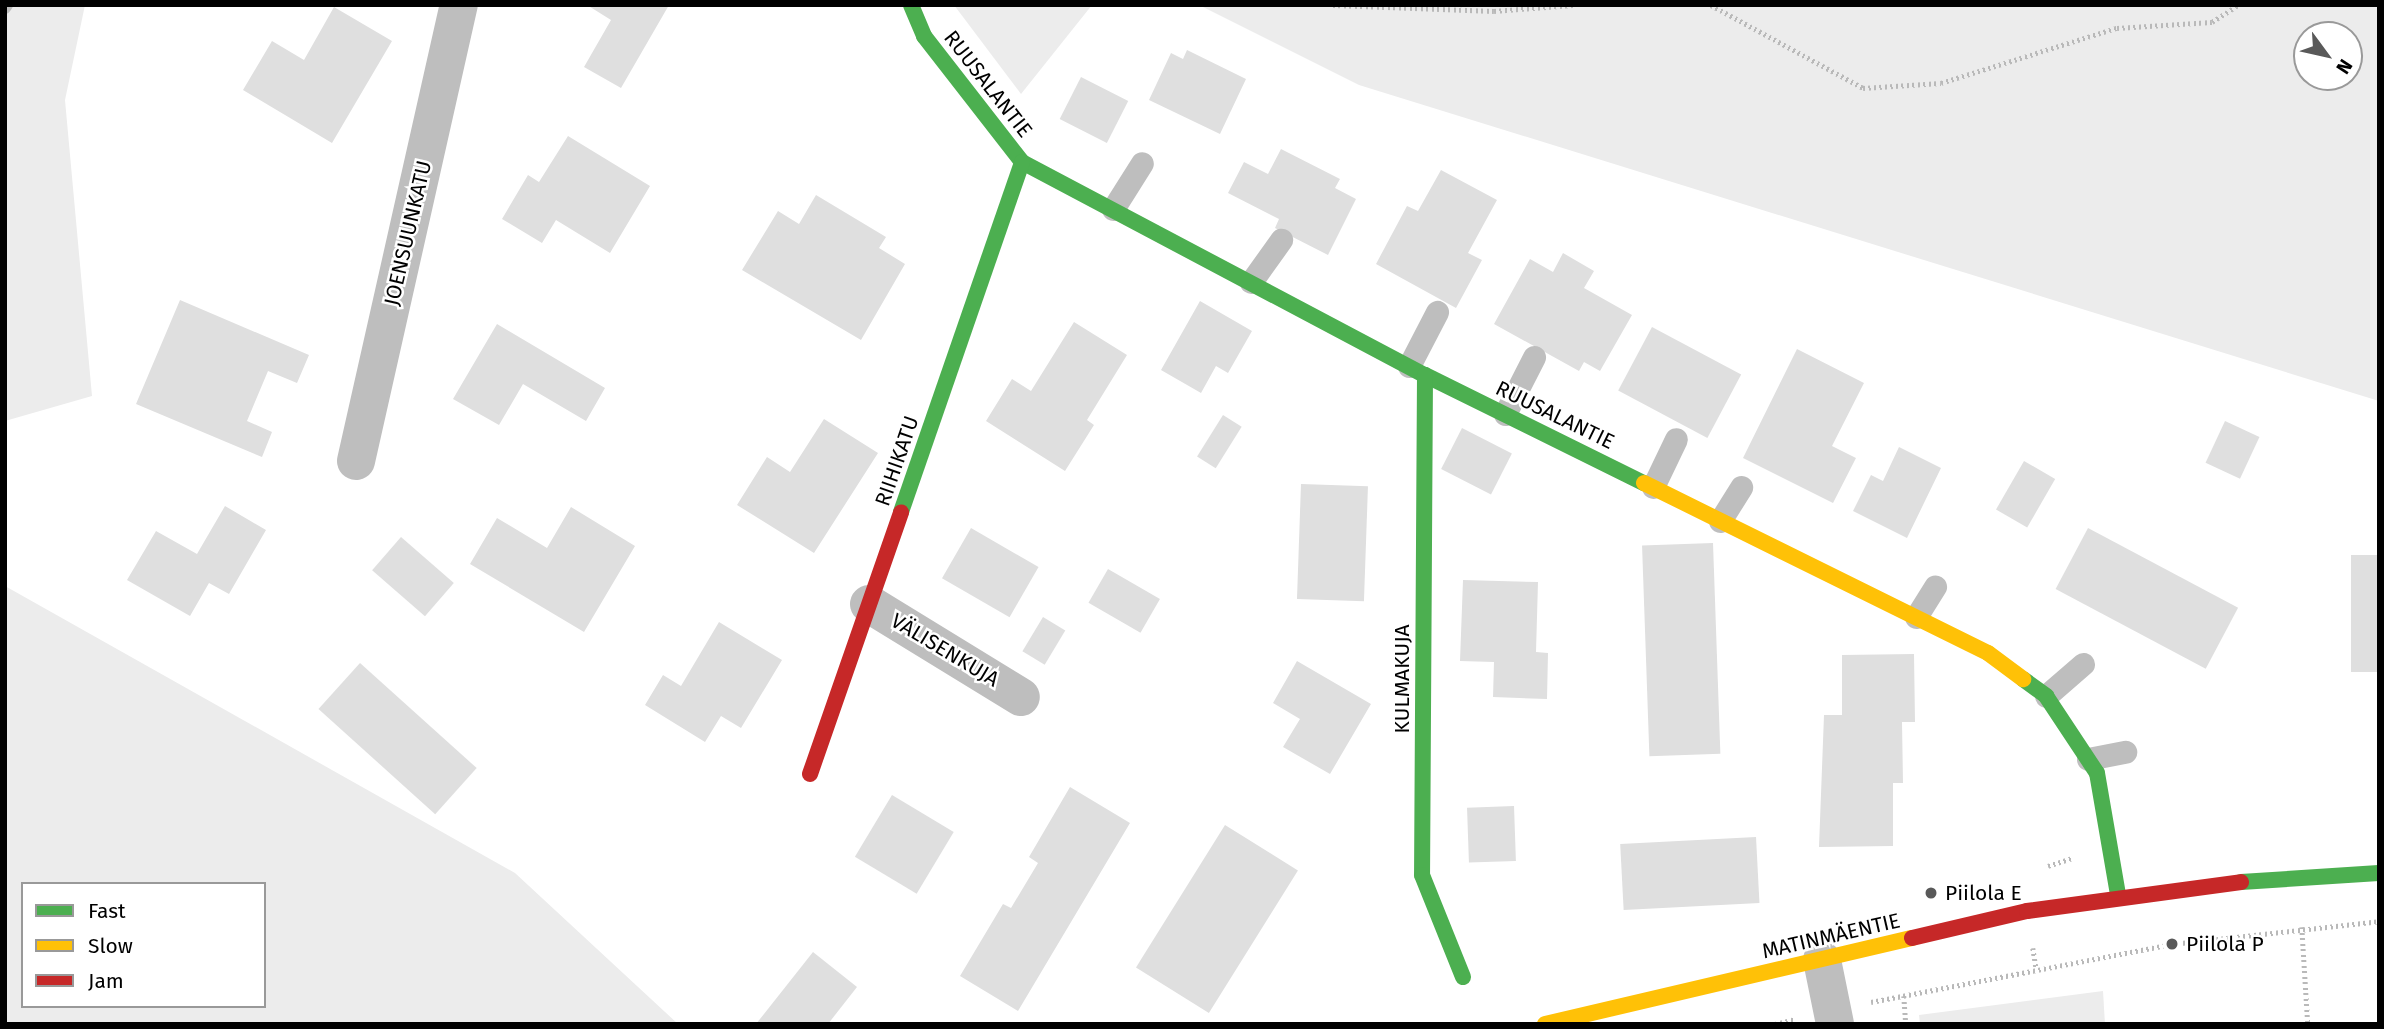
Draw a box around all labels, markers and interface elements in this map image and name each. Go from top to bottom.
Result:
north arrow [2293,21,2363,91]
street label: RUUSALANTIE [938,26,1038,142]
text: N [2331,55,2357,78]
street label: JOENSUUNKATU [379,158,437,308]
street label: RUUSALANTIE [1492,375,1618,455]
street label: RIIHIKATU [870,413,924,509]
street label: VÄLISENKUJA [886,608,1004,692]
street label: KULMAKUJA [1389,624,1415,734]
place label: Piilola E [1945,880,2022,906]
legend [21,882,266,1008]
marker: Piilola E [1923,885,1939,901]
text: Fast [88,898,126,924]
street label: MATINMÄENTIE [1759,908,1903,964]
place label: Piilola P [2186,931,2264,957]
text: Slow [88,933,133,959]
marker: Piilola P [2164,936,2180,952]
text: Jam [88,968,124,994]

